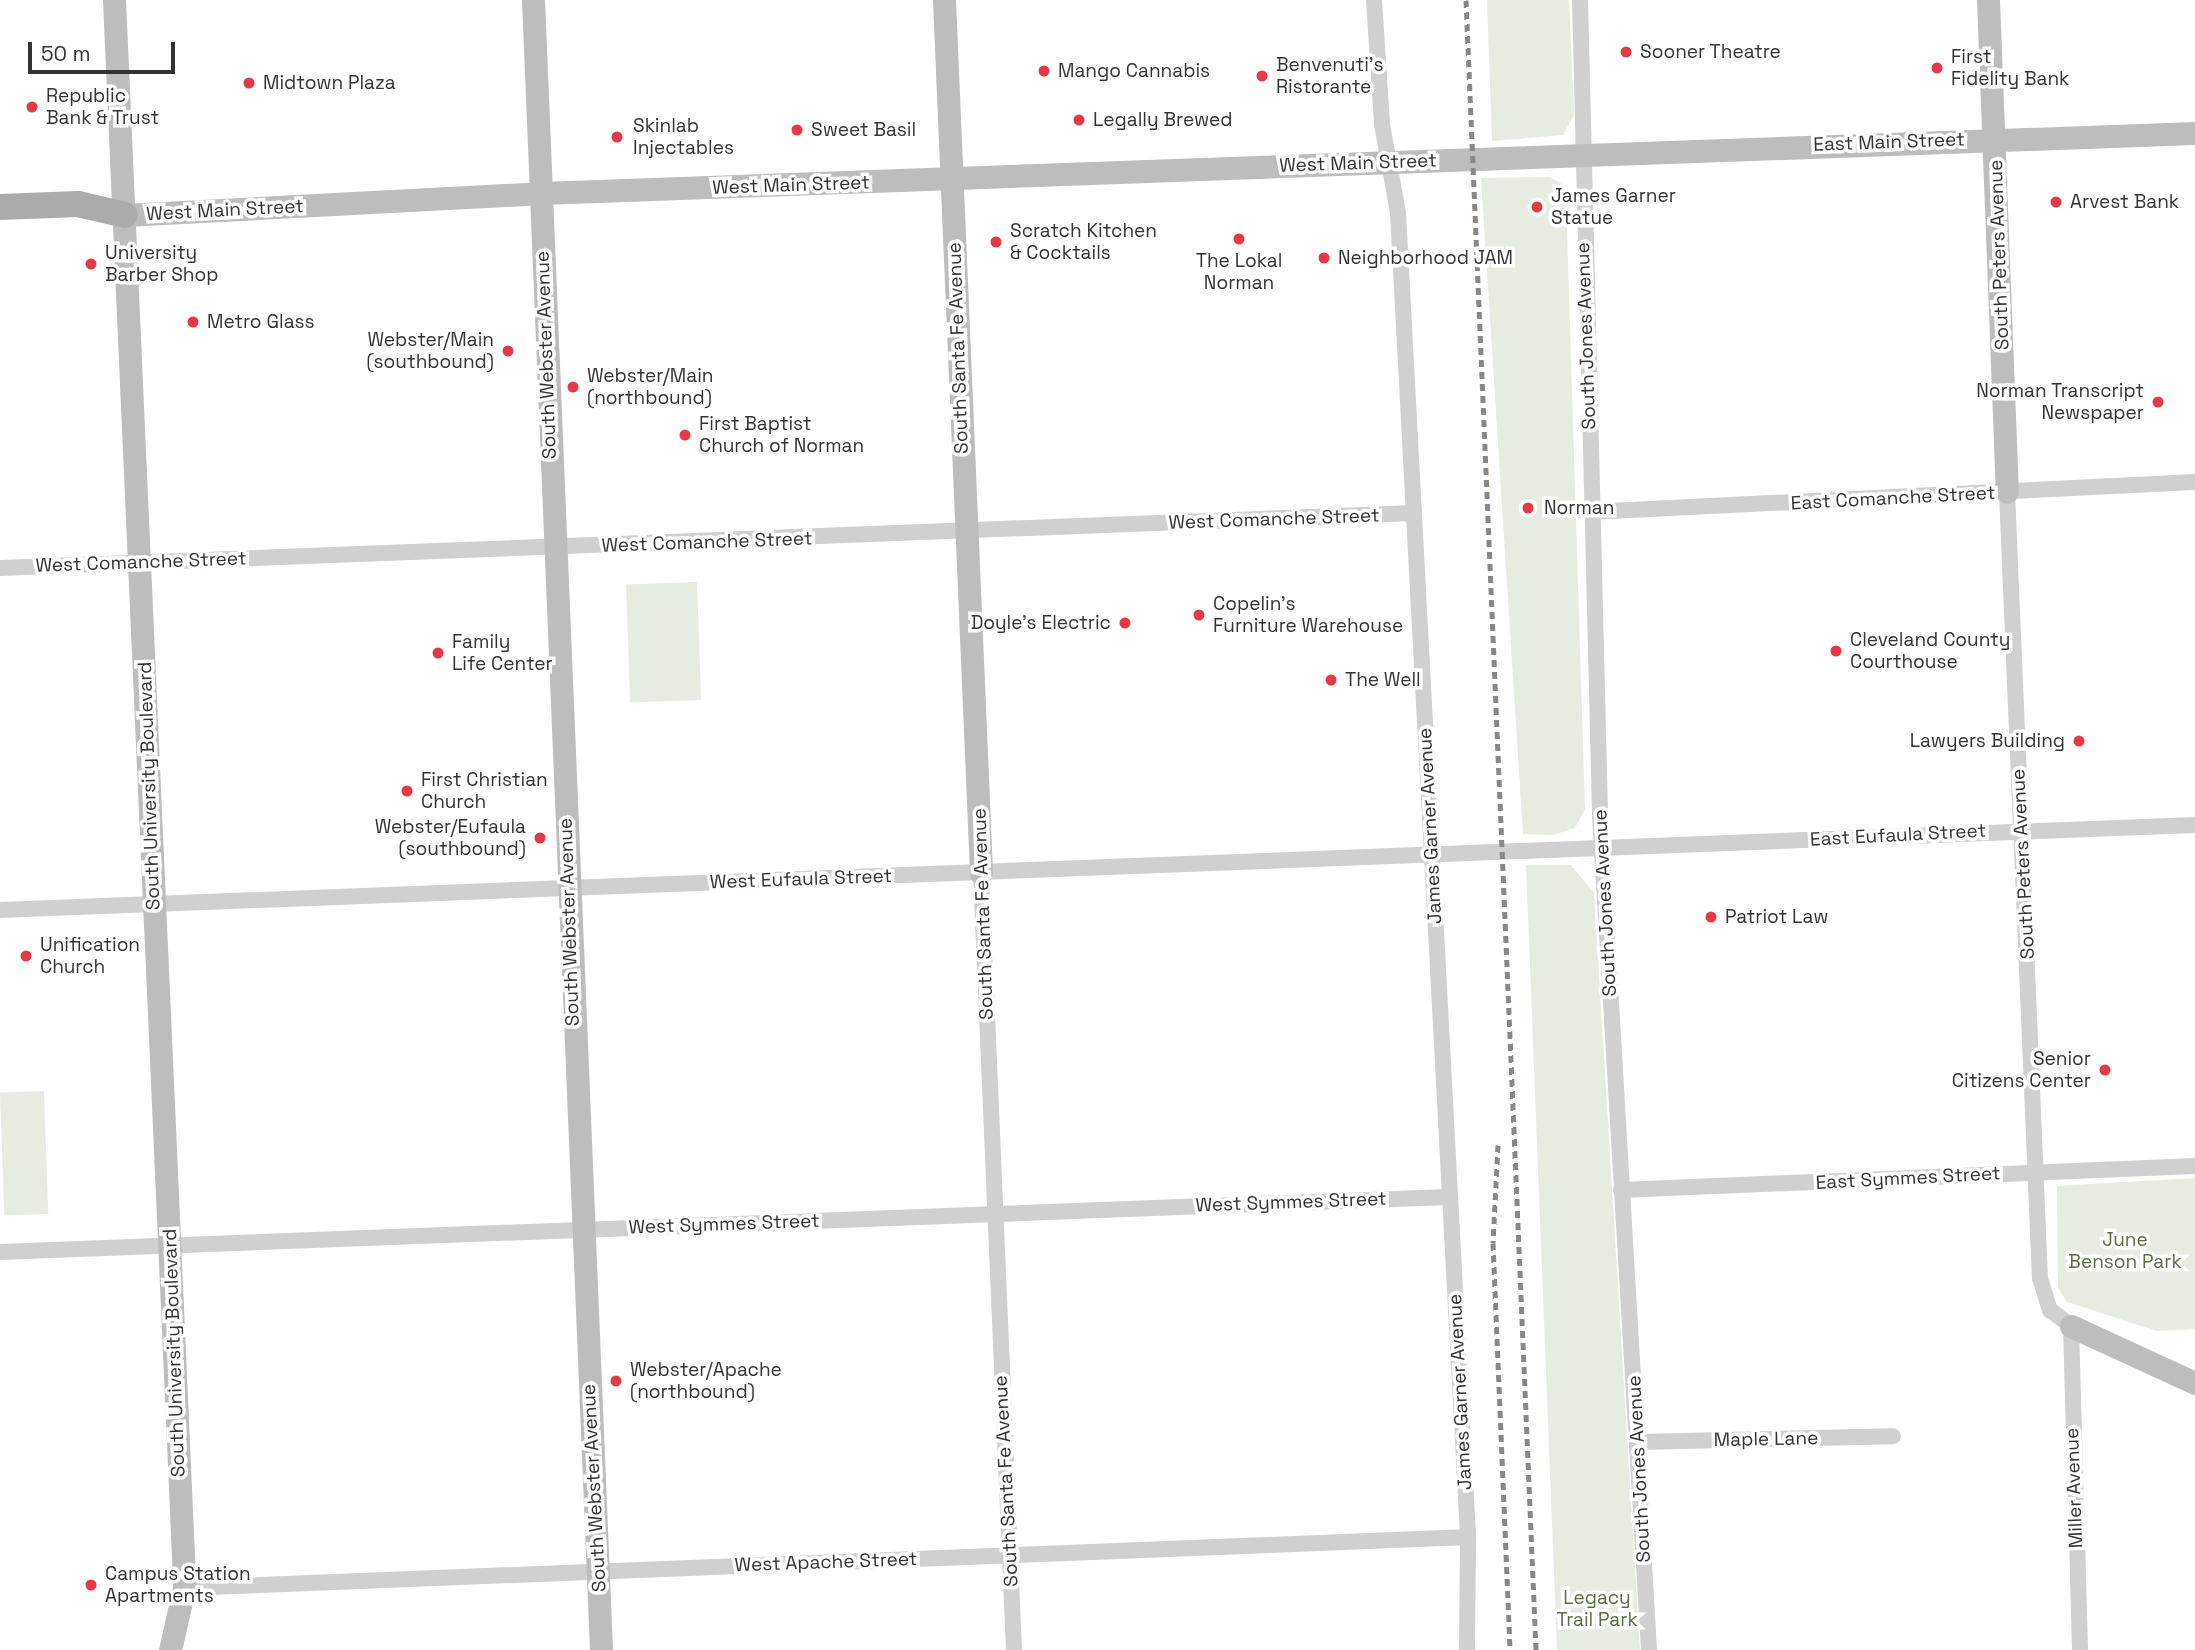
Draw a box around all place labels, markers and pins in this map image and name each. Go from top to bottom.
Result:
place label: Sooner Theatre [1640,41,1781,63]
marker: Sooner Theatre [1618,44,1634,60]
place label: First Fidelity Bank [1951,46,2069,90]
place label: Benvenuti's Ristorante [1276,54,1383,98]
place label: Mango Cannabis [1058,60,1210,82]
marker: First Fidelity Bank [1929,60,1945,76]
marker: Mango Cannabis [1036,63,1052,79]
marker: Benvenuti's Ristorante [1254,68,1270,84]
place label: Midtown Plaza [263,72,396,94]
marker: Midtown Plaza [241,75,257,91]
place label: Republic Bank & Trust [46,85,160,129]
marker: Republic Bank & Trust [24,99,40,115]
place label: Legally Brewed [1093,109,1232,131]
marker: Legally Brewed [1071,112,1087,128]
place label: Skinlab Injectables [633,115,734,159]
place label: Sweet Basil [811,119,916,141]
marker: Sweet Basil [789,122,805,138]
marker: Skinlab Injectables [607,127,627,147]
place label: James Garner Statue [1551,185,1676,229]
place label: Arvest Bank [2070,191,2179,213]
marker: Arvest Bank [2048,194,2064,210]
marker: James Garner Statue [1529,199,1545,215]
place label: Scratch Kitchen & Cocktails [1010,220,1157,264]
marker: The Lokal Norman [1231,231,1247,247]
marker: Scratch Kitchen & Cocktails [988,234,1004,250]
place label: University Barber Shop [105,242,218,286]
place label: Neighborhood JAM [1338,247,1513,269]
place label: The Lokal Norman [1196,250,1282,294]
marker: Neighborhood JAM [1316,250,1332,266]
marker: University Barber Shop [83,256,99,272]
place label: Metro Glass [207,311,315,333]
marker: Metro Glass [185,314,201,330]
place label: Webster/Main (southbound) [366,329,494,373]
marker: Webster/Main (southbound) [500,343,516,359]
place label: Webster/Main (northbound) [587,365,713,409]
marker: Webster/Main (northbound) [565,379,581,395]
place label: Norman Transcript Newspaper [1976,380,2144,424]
marker: Norman Transcript Newspaper [2150,394,2166,410]
place label: First Baptist Church of Norman [699,413,864,457]
marker: First Baptist Church of Norman [677,427,693,443]
place label: Norman [1544,497,1614,519]
marker: Norman [1518,498,1538,518]
place label: Copelin's Furniture Warehouse [1213,593,1403,637]
marker: Copelin's Furniture Warehouse [1191,607,1207,623]
place label: Doyle's Electric [971,612,1111,634]
marker: Doyle's Electric [1117,615,1133,631]
place label: Cleveland County Courthouse [1850,629,2010,673]
place label: Family Life Center [452,631,553,675]
marker: Cleveland County Courthouse [1828,643,1844,659]
marker: Family Life Center [430,645,446,661]
place label: The Well [1345,669,1421,691]
marker: The Well [1323,672,1339,688]
place label: Lawyers Building [1910,730,2065,752]
marker: Lawyers Building [2071,733,2087,749]
place label: First Christian Church [421,769,548,813]
marker: First Christian Church [399,783,415,799]
place label: Webster/Eufaula (southbound) [375,816,526,860]
marker: Webster/Eufaula (southbound) [532,830,548,846]
place label: Patriot Law [1725,906,1828,928]
marker: Patriot Law [1703,909,1719,925]
place label: Unification Church [40,934,140,978]
marker: Unification Church [18,948,34,964]
place label: Senior Citizens Center [1952,1048,2091,1092]
marker: Senior Citizens Center [2097,1062,2113,1078]
place label: Webster/Apache (northbound) [630,1359,782,1403]
marker: Webster/Apache (northbound) [608,1373,624,1389]
place label: Campus Station Apartments [105,1563,251,1607]
marker: Campus Station Apartments [83,1577,99,1593]

